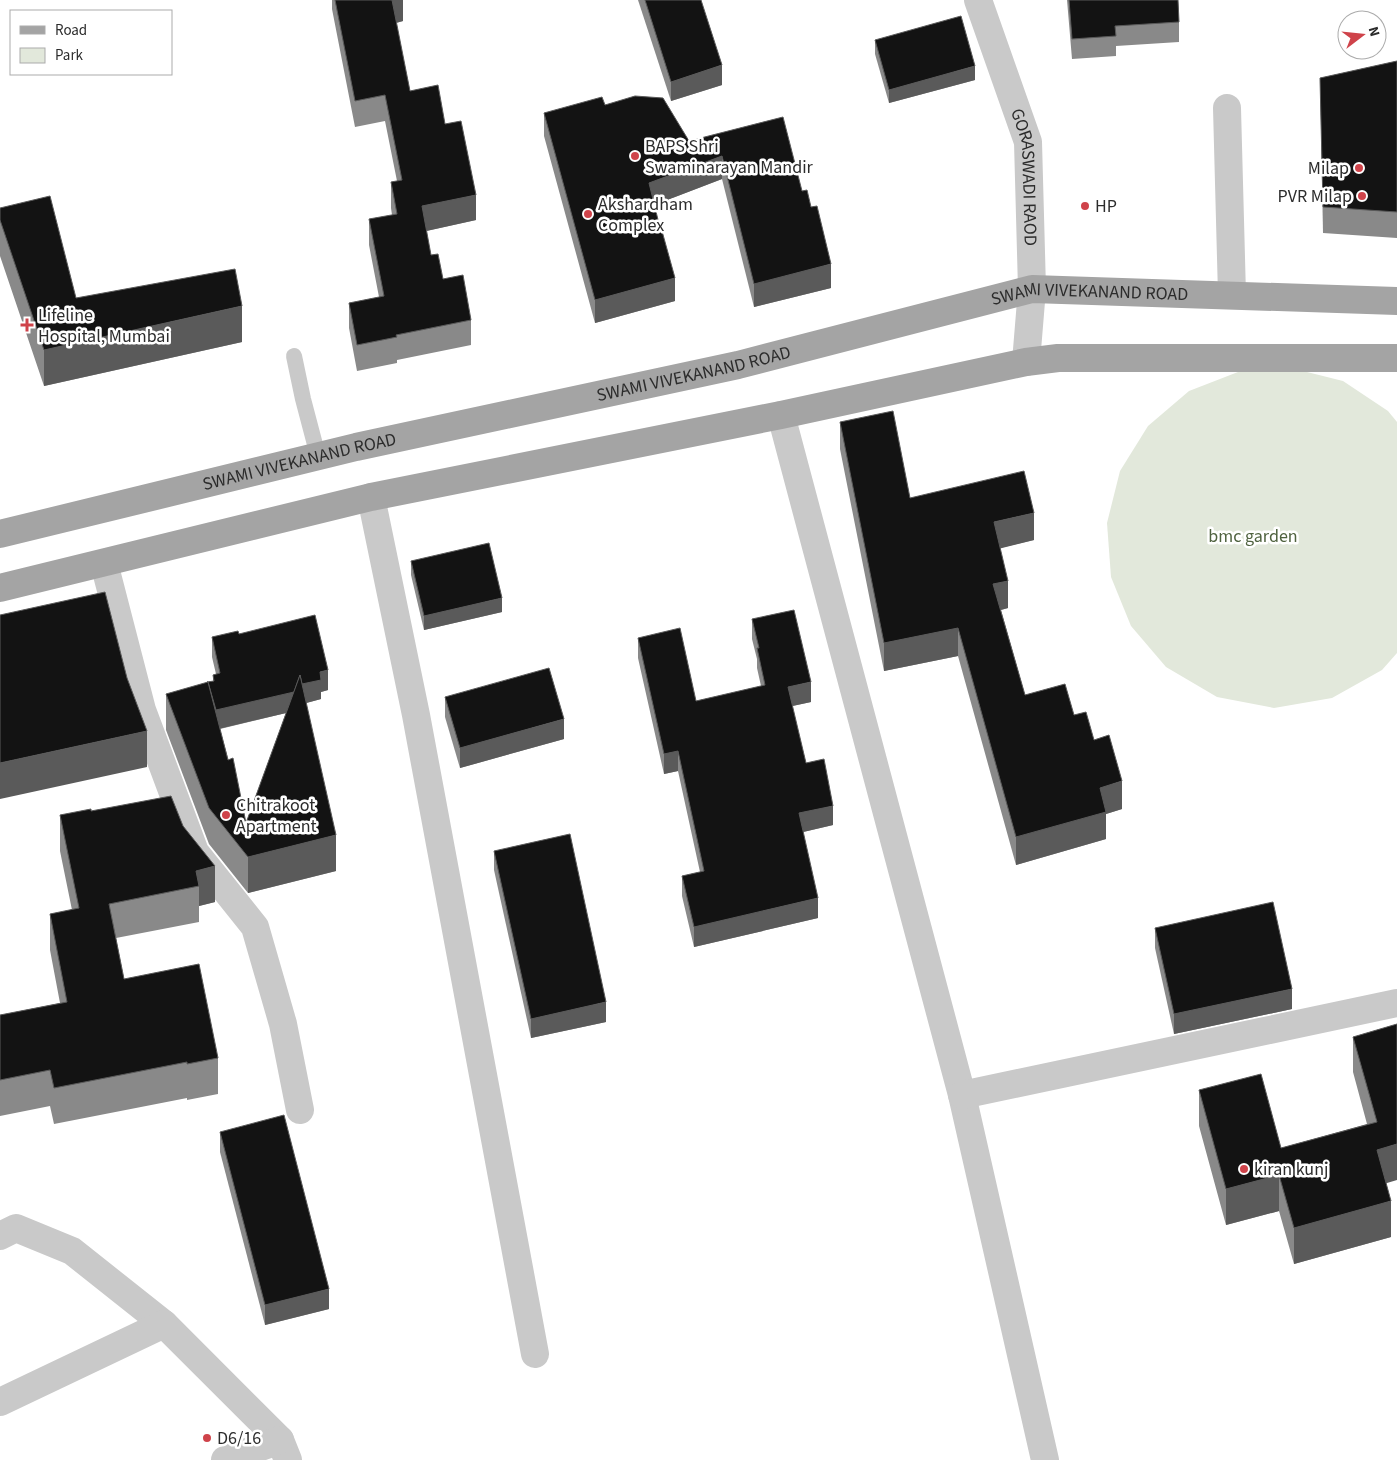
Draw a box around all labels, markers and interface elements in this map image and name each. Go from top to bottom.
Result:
legend [10,10,172,75]
north arrow [1337,10,1387,60]
text: Road [55,20,87,41]
text: N [1363,24,1384,39]
text: Park [55,45,84,66]
street label: GORASWADI RAOD [1005,105,1043,246]
place label: BAPS Shri Swaminarayan Mandir [645,134,814,180]
marker: BAPS Shri Swaminarayan Mandir [629,150,641,162]
place label: Milap [1308,156,1349,181]
marker: Milap [1353,162,1365,174]
place label: PVR Milap [1278,184,1352,209]
marker: PVR Milap [1356,190,1368,202]
place label: Akshardham Complex [598,192,693,238]
place label: HP [1095,194,1117,219]
marker: HP [1079,200,1091,212]
marker: Akshardham Complex [582,208,594,220]
street label: SWAMI VIVEKANAND ROAD [988,276,1189,312]
place label: Lifeline Hospital, Mumbai [38,303,170,349]
marker: Lifeline Hospital, Mumbai [20,318,34,332]
street label: SWAMI VIVEKANAND ROAD [594,339,793,408]
street label: SWAMI VIVEKANAND ROAD [200,426,398,497]
park label: bmc garden [1208,524,1298,549]
place label: Chitrakoot Apartment [236,793,317,839]
marker: Chitrakoot Apartment [220,809,232,821]
place label: kiran kunj [1254,1157,1328,1182]
marker: kiran kunj [1238,1163,1250,1175]
place label: D6/16 [217,1426,261,1451]
marker: D6/16 [201,1432,213,1444]

